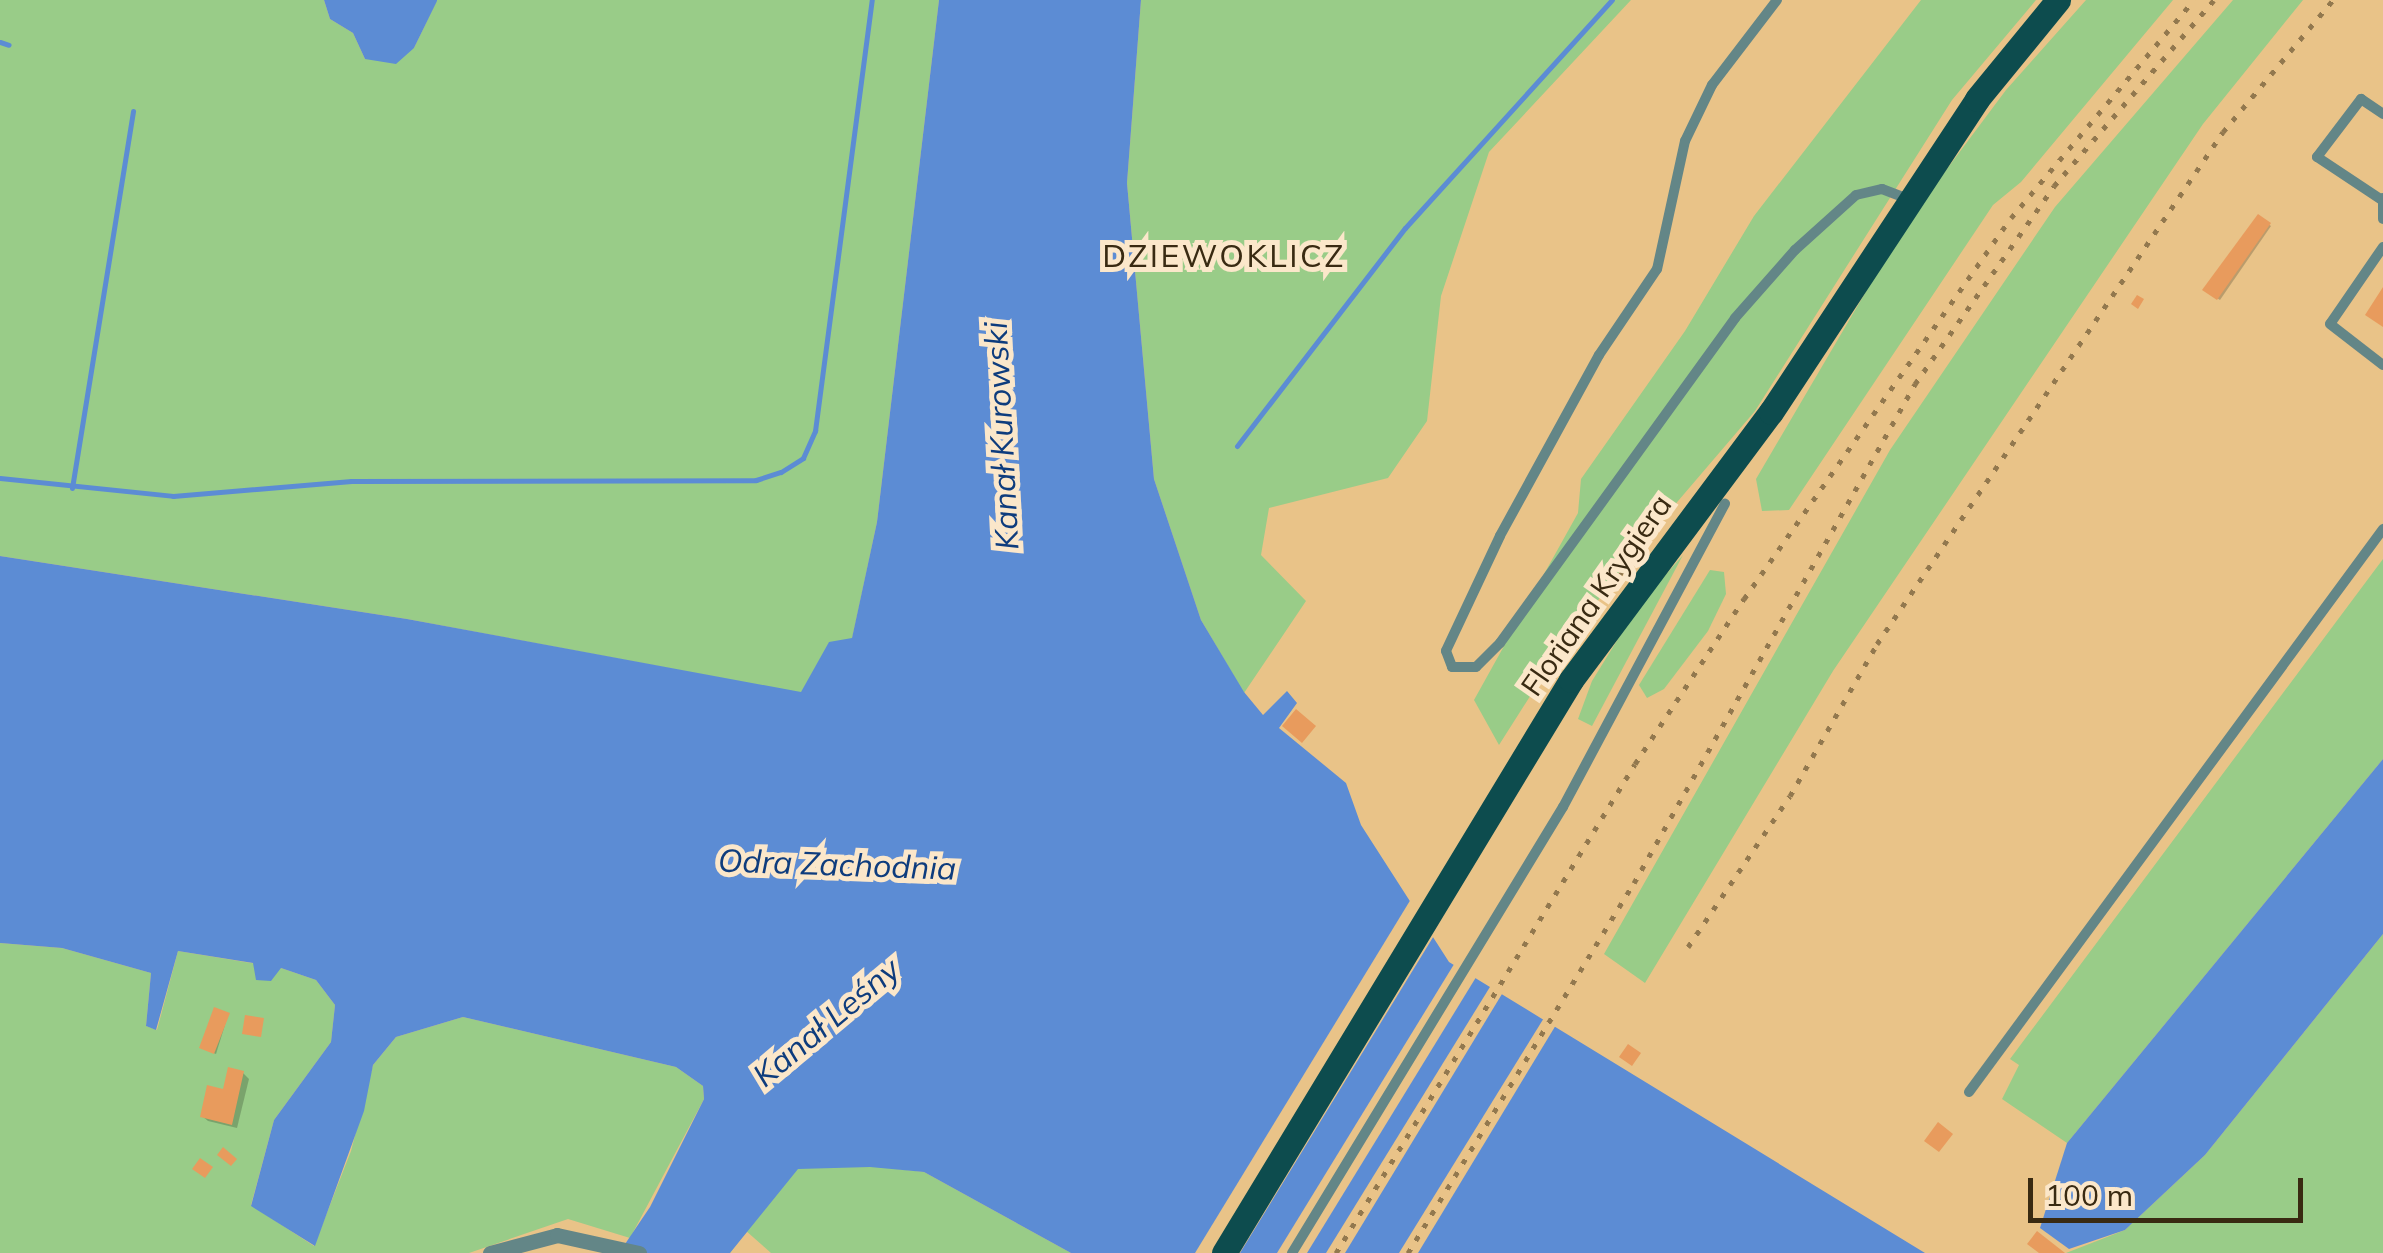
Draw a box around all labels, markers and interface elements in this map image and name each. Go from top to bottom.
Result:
district label: DZIEWOKLICZ [1102,236,1346,274]
water label: Kanał Kurowski [976,321,1026,551]
street label: Floriana Krygiera [1513,487,1679,703]
water label: Odra Zachodnia [717,841,957,887]
water label: Kanał Leśny [745,950,907,1094]
scale bar [2033,1158,2308,1220]
text: 100 m [2045,1176,2133,1214]

